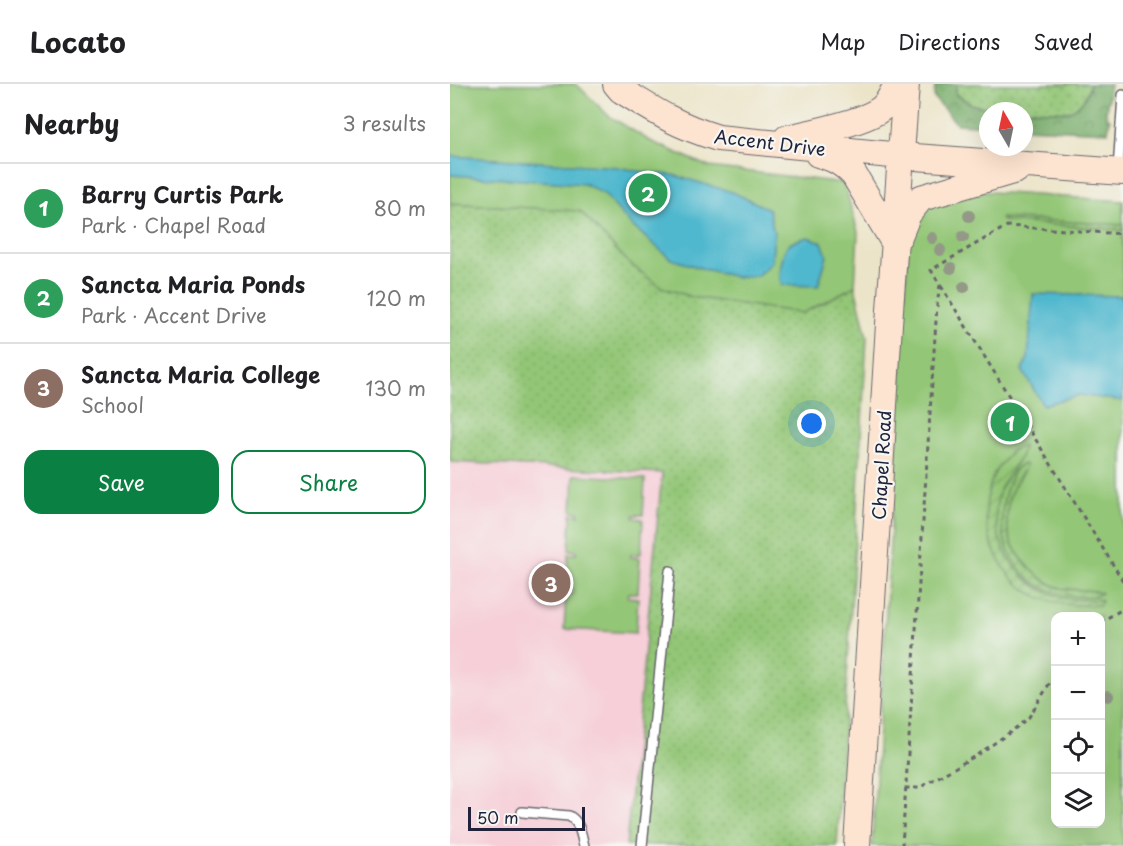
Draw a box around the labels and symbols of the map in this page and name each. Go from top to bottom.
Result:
north arrow [979,102,1033,156]
street label: Accent Drive [713,122,827,162]
pin: 2 [628,170,668,216]
pin: 1 [990,400,1030,444]
your location [797,409,826,438]
street label: Chapel Road [865,410,897,520]
pin: 3 [532,560,570,606]
scale bar [468,804,585,832]

